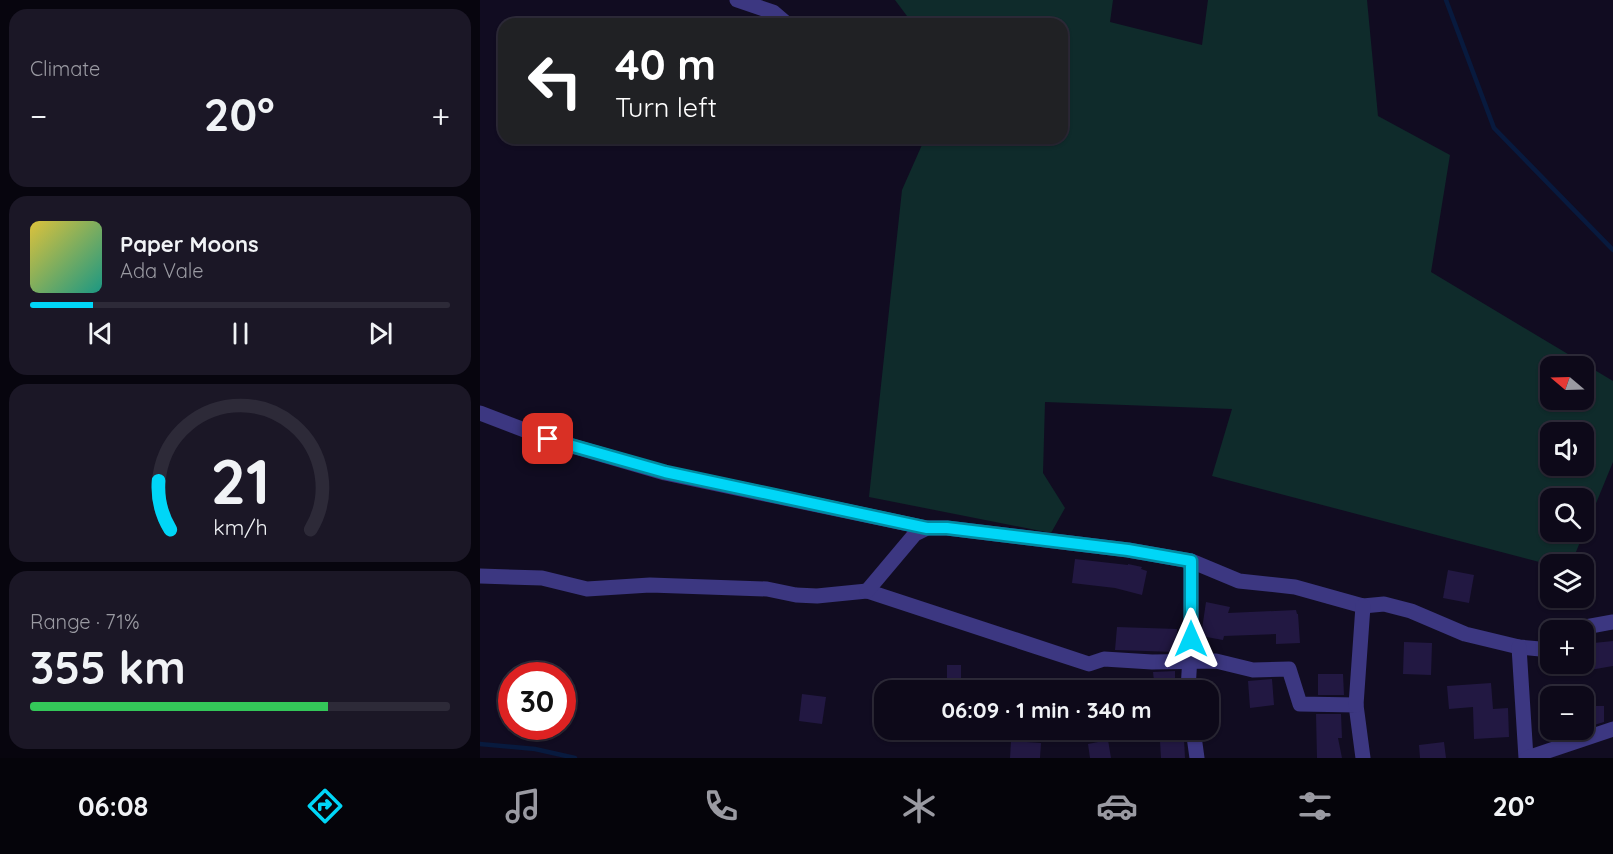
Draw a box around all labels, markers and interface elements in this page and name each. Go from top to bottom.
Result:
text: 40 m [615,38,716,91]
icon: left [516,42,594,120]
text: Climate [30,56,100,81]
text: 20° [204,86,275,142]
text: Turn left [615,90,717,124]
text: − [30,95,47,136]
text: + [431,95,450,136]
text: Paper Moons [120,230,259,258]
text: Ada Vale [120,258,204,283]
icon: previous [84,317,117,350]
icon: pause [224,317,257,350]
icon: next [364,317,397,350]
north arrow [1540,356,1594,410]
map controls [1540,356,1594,740]
pin [522,413,573,464]
icon: arrive [531,422,564,455]
button: sound [1540,422,1594,476]
text: 21 [210,442,270,520]
button: search [1540,488,1594,542]
text: km/h [213,514,267,540]
button: layers [1540,554,1594,608]
position arrow [1159,607,1223,671]
text: Range · 71% [30,609,140,634]
button: + [1540,620,1594,674]
text: 355 km [30,639,186,695]
speed limit sign: 30 [498,662,576,740]
button: − [1540,686,1594,740]
text: 06:09 · 1 min · 340 m [941,696,1152,724]
icon: directions [304,785,346,827]
icon: music [502,785,544,827]
icon: phone [700,785,742,827]
icon: climate [898,785,940,827]
icon: car [1096,785,1138,827]
icon: filters [1294,785,1336,827]
text: 06:08 [78,789,148,823]
text: 20° [1492,789,1535,823]

